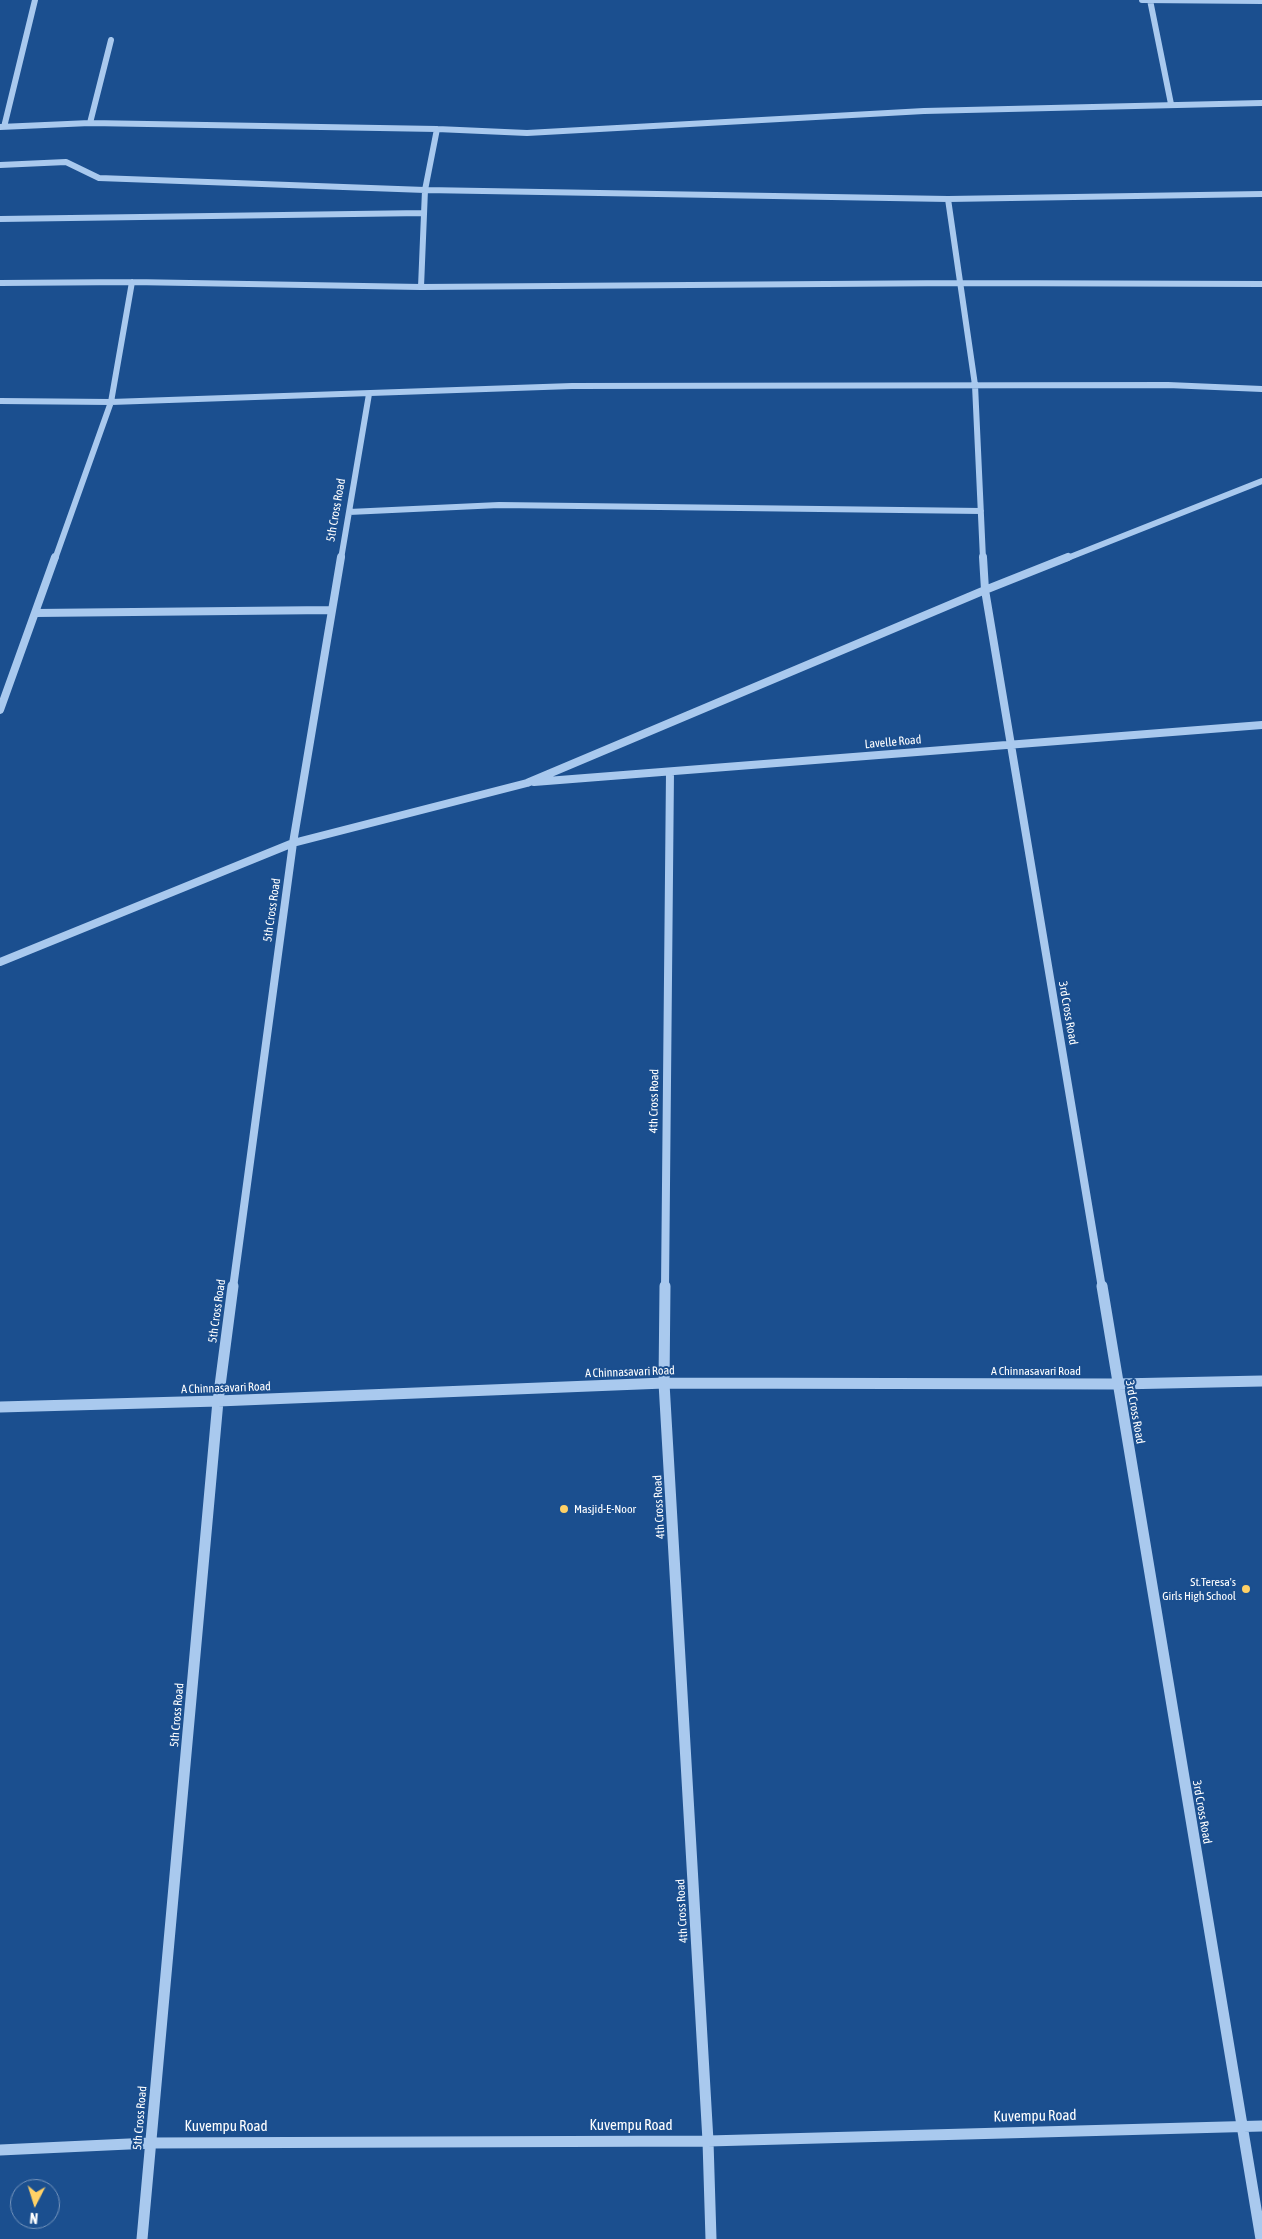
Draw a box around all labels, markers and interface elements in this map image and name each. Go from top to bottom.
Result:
street label: 5th Cross Road [323,477,349,543]
street label: Lavelle Road [864,732,922,752]
street label: 5th Cross Road [260,877,284,943]
street label: 3rd Cross Road [1055,980,1081,1046]
street label: 4th Cross Road [646,1069,662,1133]
street label: 5th Cross Road [205,1278,229,1344]
street label: A Chinnasavari Road [585,1363,675,1381]
street label: A Chinnasavari Road [991,1364,1081,1378]
street label: A Chinnasavari Road [181,1379,271,1397]
street label: 3rd Cross Road [1122,1379,1148,1445]
street label: 4th Cross Road [650,1475,668,1539]
place label: Masjid-E-Noor [574,1502,636,1516]
marker: Masjid-E-Noor [558,1503,570,1515]
place label: St.Teresa's Girls High School [1162,1575,1236,1603]
marker: St.Teresa's Girls High School [1240,1583,1252,1595]
street label: 5th Cross Road [167,1682,187,1748]
street label: 3rd Cross Road [1189,1779,1215,1845]
street label: 4th Cross Road [673,1879,691,1943]
street label: 5th Cross Road [130,2085,150,2151]
street label: Kuvempu Road [993,2106,1077,2126]
street label: Kuvempu Road [589,2116,673,2134]
street label: Kuvempu Road [184,2117,268,2135]
north arrow [10,2179,60,2229]
text: N [29,2210,39,2226]

